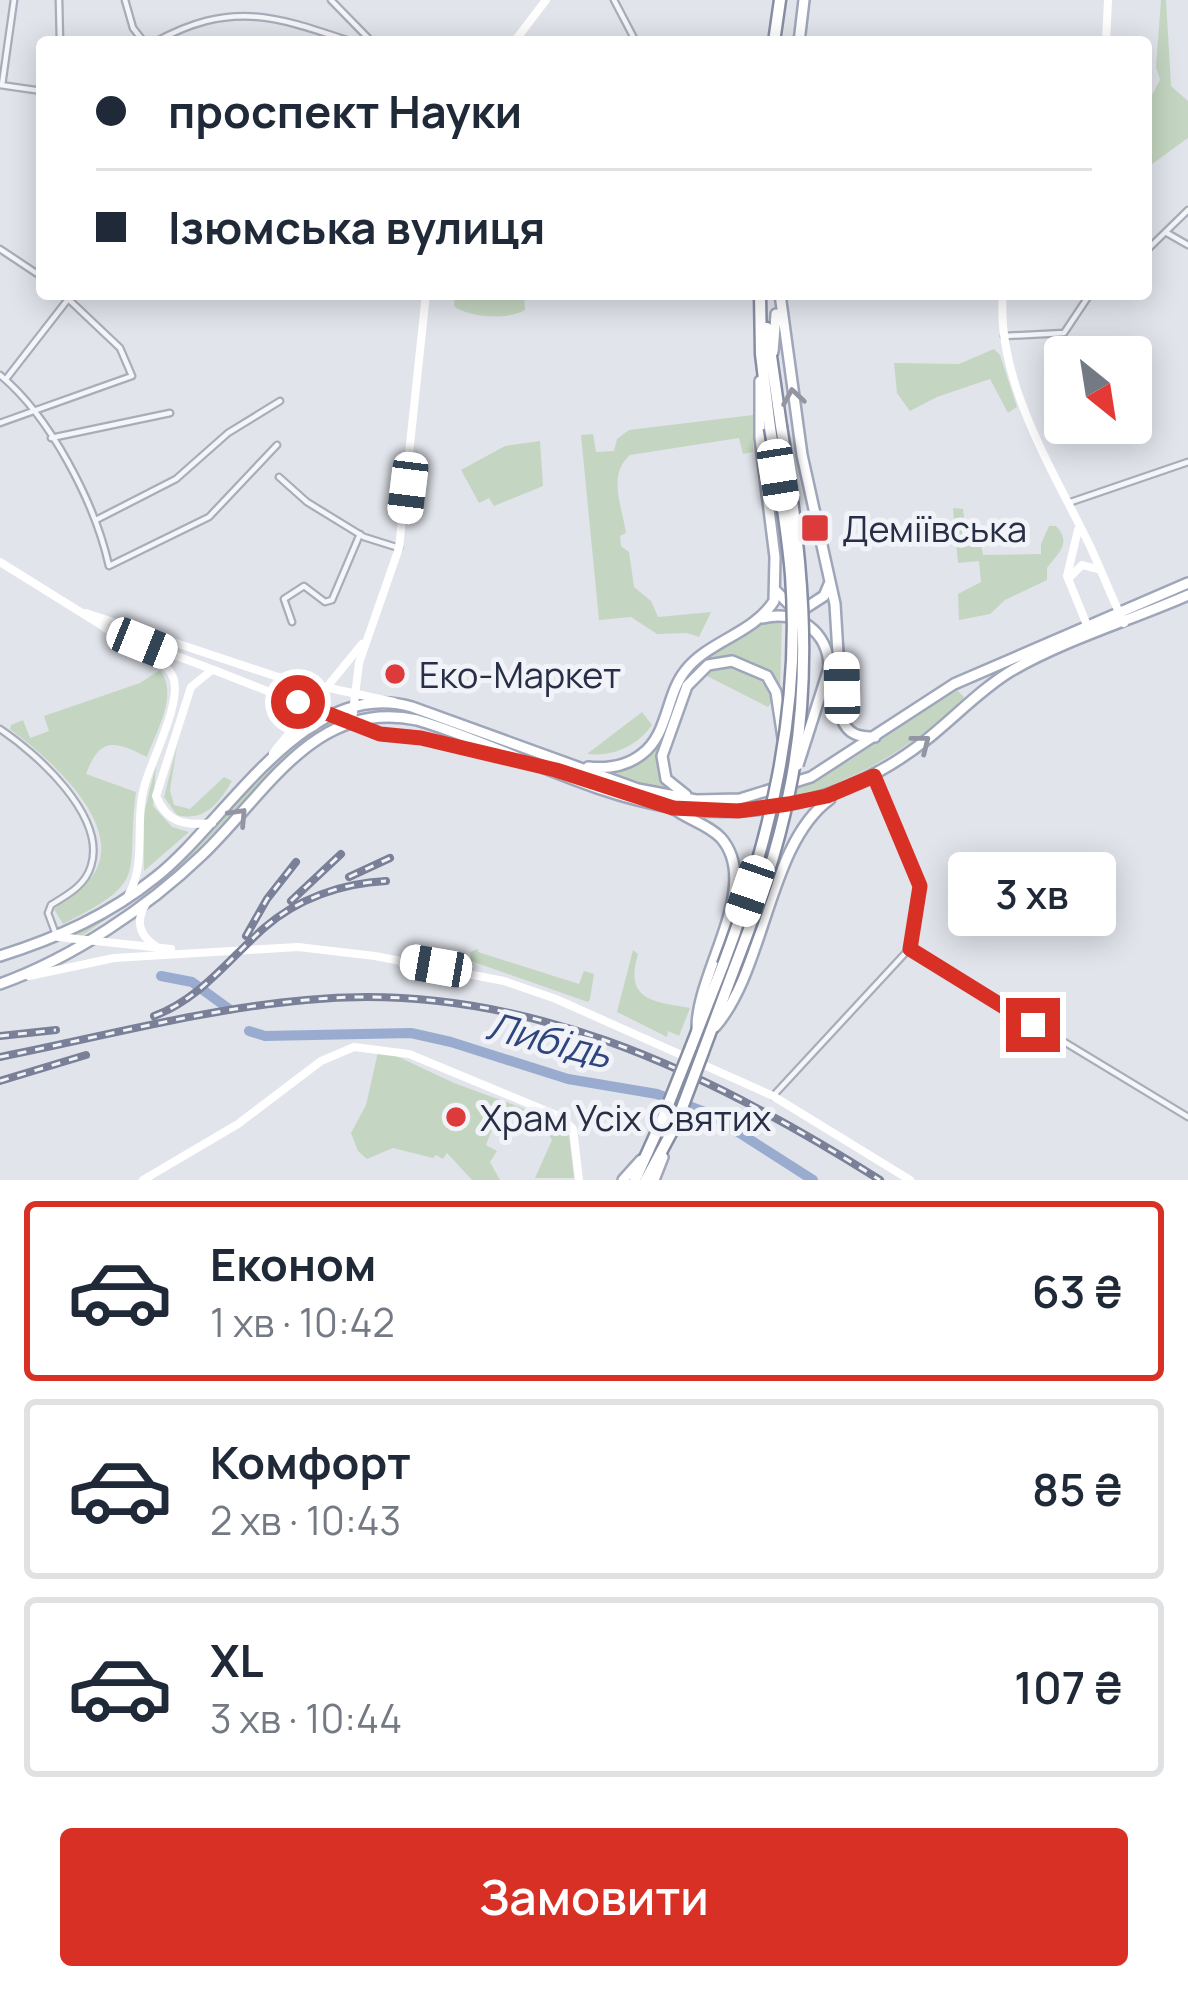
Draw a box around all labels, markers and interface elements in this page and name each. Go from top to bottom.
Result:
text: проспект Науки [168,80,522,142]
text: Ізюмська вулиця [168,196,545,258]
north arrow [1044,336,1152,444]
map controls [1044,336,1152,444]
one-way arrow [781,387,806,407]
car [755,437,801,513]
car [386,450,430,526]
place label: Деміївська [842,504,1027,553]
marker: Деміївська [799,512,831,544]
car [102,613,182,673]
place label: Еко-Маркет [419,650,621,699]
car [823,652,861,724]
marker: Еко-Маркет [382,661,408,687]
route start [271,675,325,729]
one-way arrow [908,735,930,757]
one-way arrow [224,808,246,829]
car [721,851,779,931]
callout: 3 хв [949,851,1117,935]
text: 3 хв [996,867,1068,921]
car [397,942,475,990]
water label: Либідь [482,998,618,1081]
route end [1006,998,1060,1052]
place label: Храм Усіх Святих [480,1093,771,1142]
marker: Храм Усіх Святих [443,1104,469,1130]
text: Економ [210,1233,376,1295]
icon: car [66,1237,174,1345]
text: 63 ₴ [1032,1260,1122,1322]
text: 1 хв · 10:42 [210,1295,395,1349]
text: Комфорт [210,1431,411,1493]
icon: car [66,1435,174,1543]
text: 85 ₴ [1032,1458,1122,1520]
text: 2 хв · 10:43 [210,1493,401,1547]
text: XL [210,1629,264,1691]
icon: car [66,1633,174,1741]
text: 107 ₴ [1014,1656,1122,1718]
text: 3 хв · 10:44 [210,1691,402,1745]
button: Замовити [60,1828,1128,1966]

